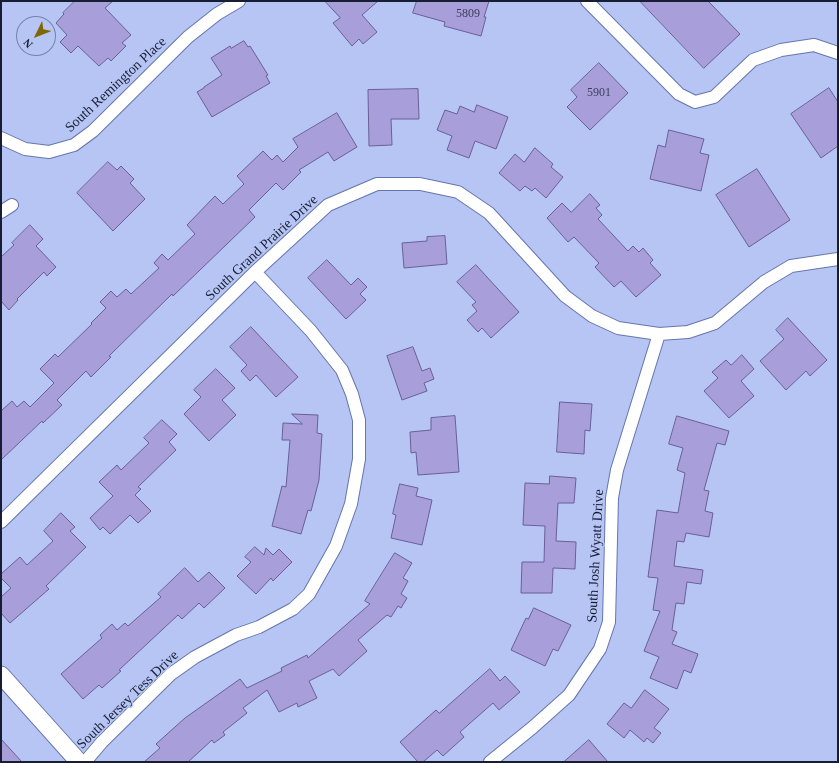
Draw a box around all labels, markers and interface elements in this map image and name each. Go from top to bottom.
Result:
house number: 5809 [456,7,480,21]
north arrow [16,16,56,56]
street label: South Remington Place [62,34,170,136]
text: N [21,37,35,51]
house number: 5901 [587,86,611,100]
street label: South Grand Prairie Drive [202,192,322,304]
street label: South Josh Wyatt Drive [584,489,608,623]
street label: South Jersey Tess Drive [74,647,182,753]

